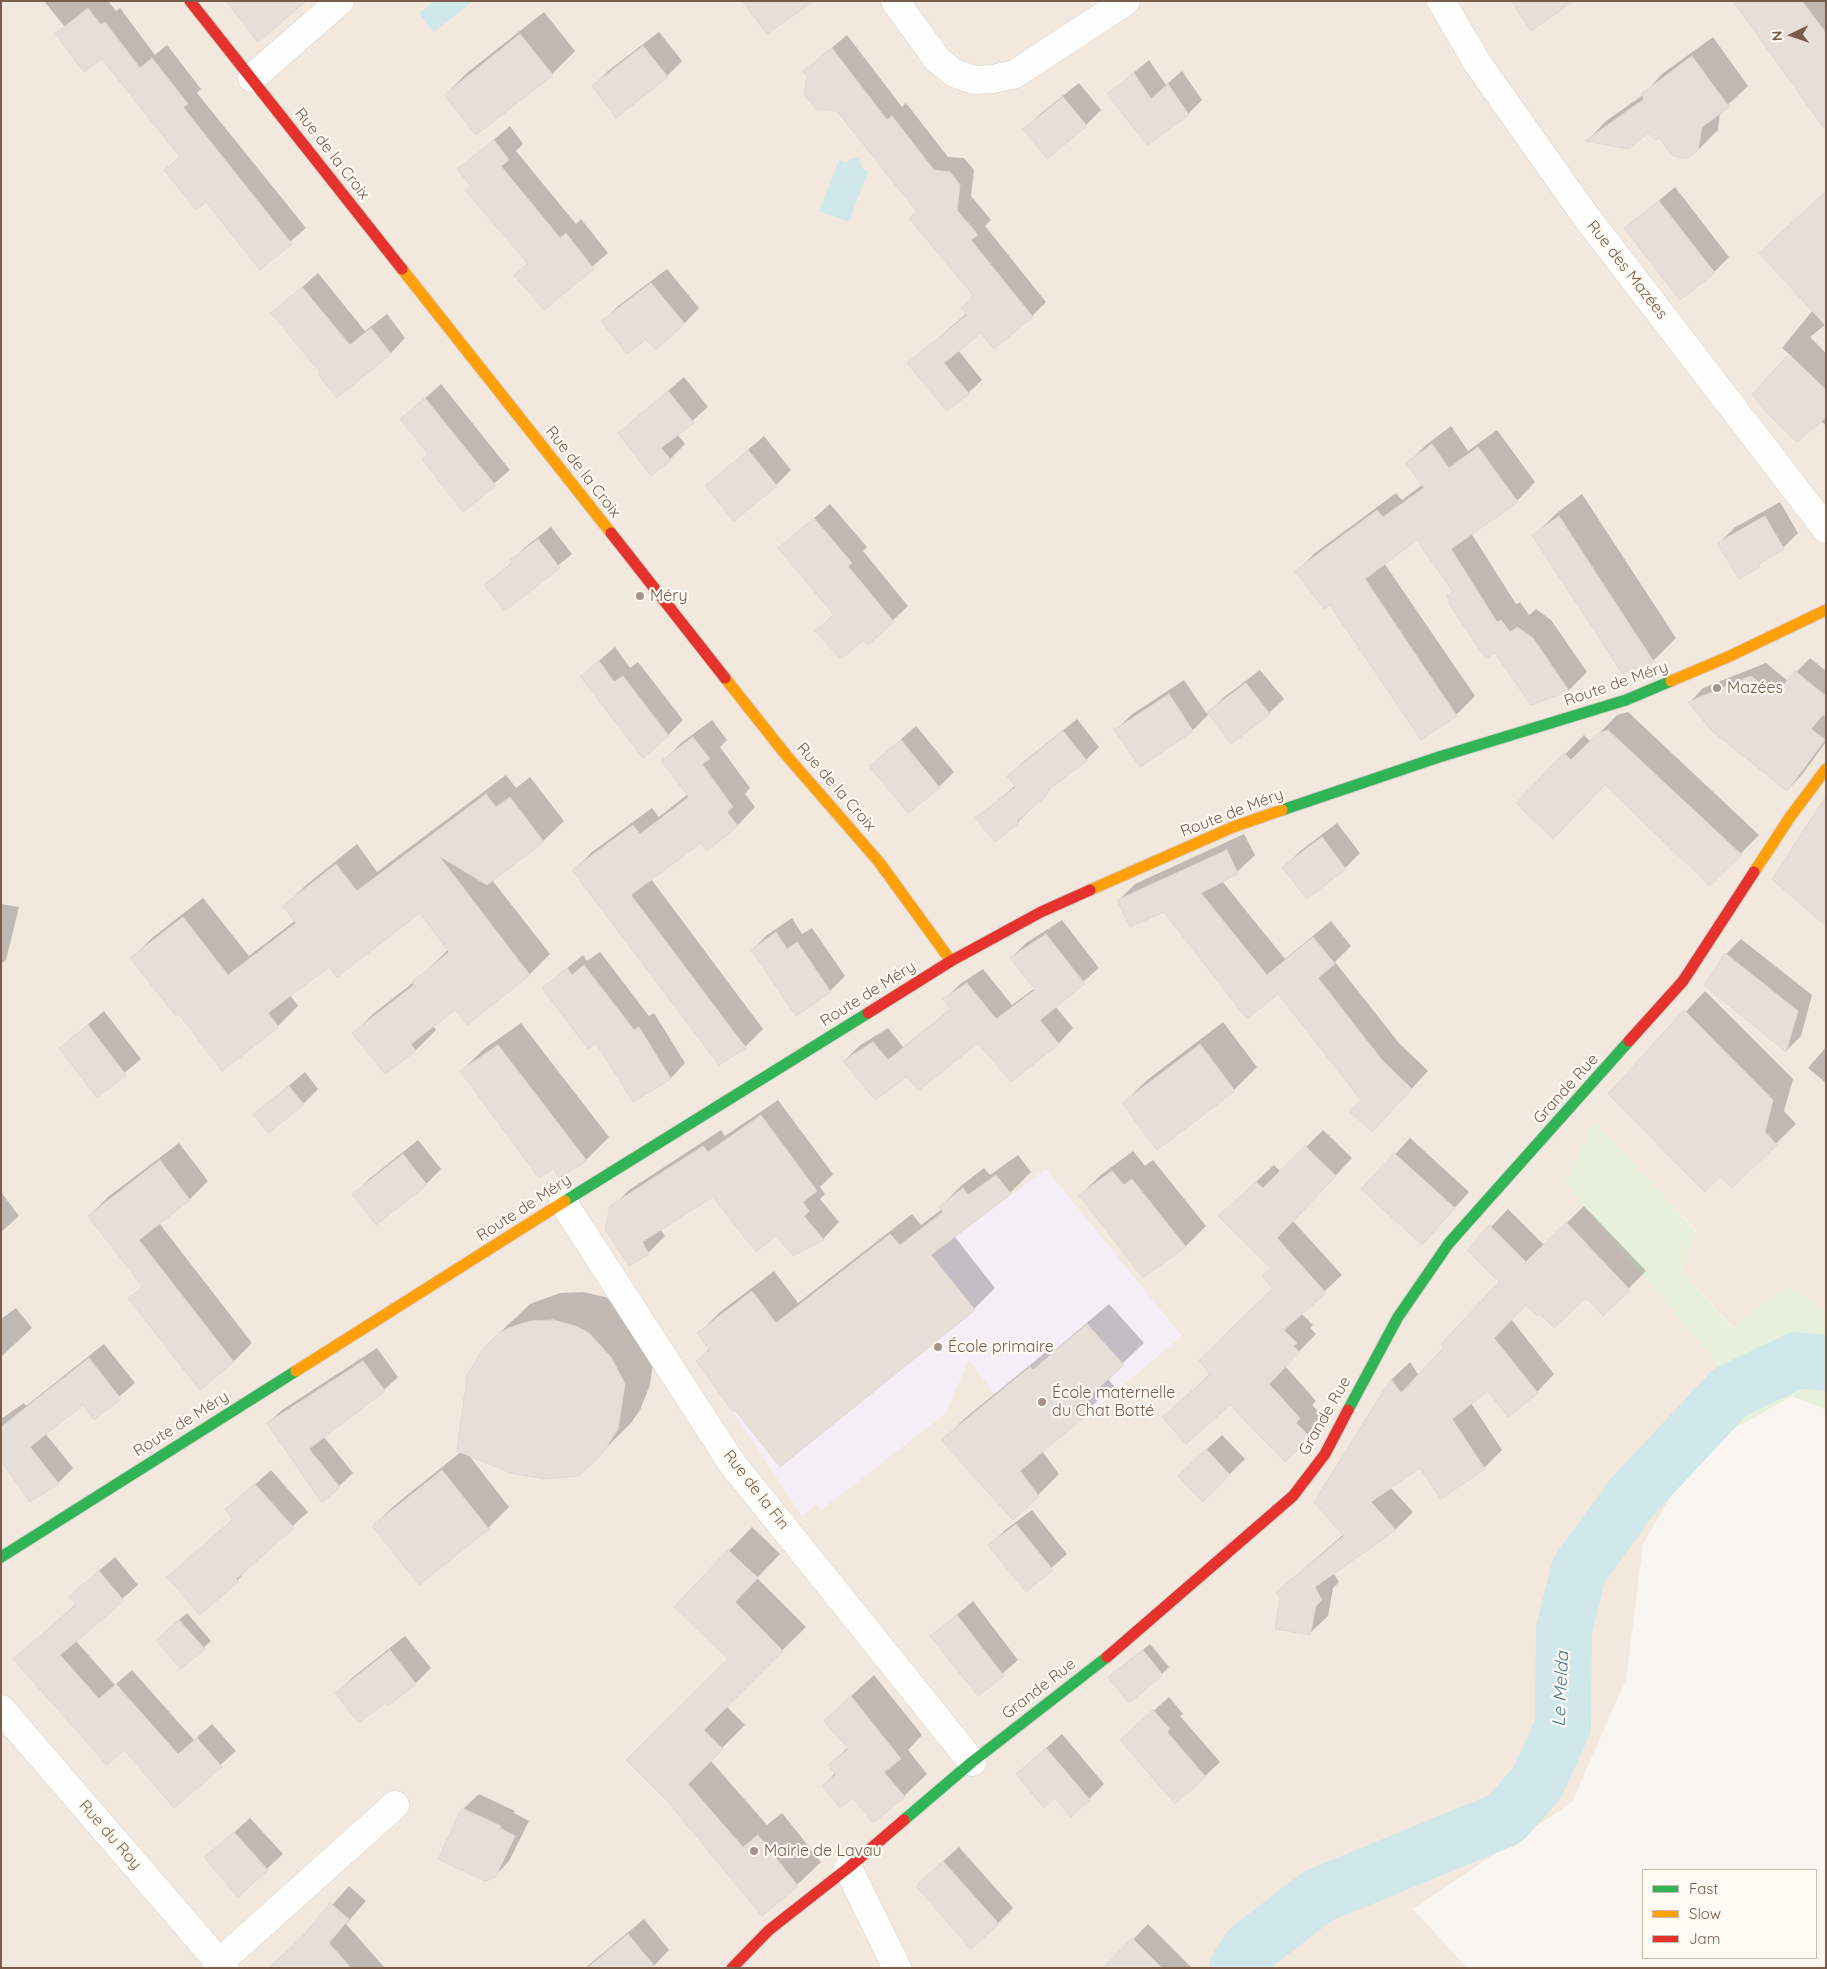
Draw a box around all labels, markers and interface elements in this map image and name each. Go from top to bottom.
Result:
north arrow [1767,10,1817,60]
text: N [1768,30,1786,41]
street label: Rue de la Croix [290,104,374,204]
street label: Rue des Mazées [1583,217,1671,323]
street label: Rue de la Croix [541,422,625,522]
place label: Méry [650,586,688,606]
marker: Méry [634,590,646,602]
street label: Route de Méry [1561,657,1671,711]
place label: Mazées [1727,678,1783,698]
marker: Mazées [1711,682,1723,694]
street label: Rue de la Croix [792,739,880,835]
street label: Route de Méry [1178,785,1286,841]
street label: Route de Méry [817,957,919,1031]
street label: Grande Rue [1529,1050,1603,1128]
street label: Route de Méry [473,1170,575,1246]
place label: École primaire [948,1337,1054,1357]
marker: École primaire [932,1341,944,1353]
street label: Grande Rue [1295,1373,1355,1459]
place label: École maternelle du Chat Botté [1052,1383,1175,1421]
street label: Route de Méry [130,1387,232,1461]
marker: École maternelle du Chat Botté [1036,1396,1048,1408]
street label: Rue de la Fin [719,1446,793,1534]
water label: Le Melda [1548,1651,1574,1727]
street label: Grande Rue [998,1654,1080,1724]
street label: Rue du Roy [75,1796,145,1874]
place label: Mairie de Lavau [764,1841,882,1861]
marker: Mairie de Lavau [748,1845,760,1857]
legend [1642,1869,1817,1959]
text: Fast [1689,1879,1718,1898]
text: Slow [1689,1904,1721,1923]
text: Jam [1689,1929,1720,1948]

